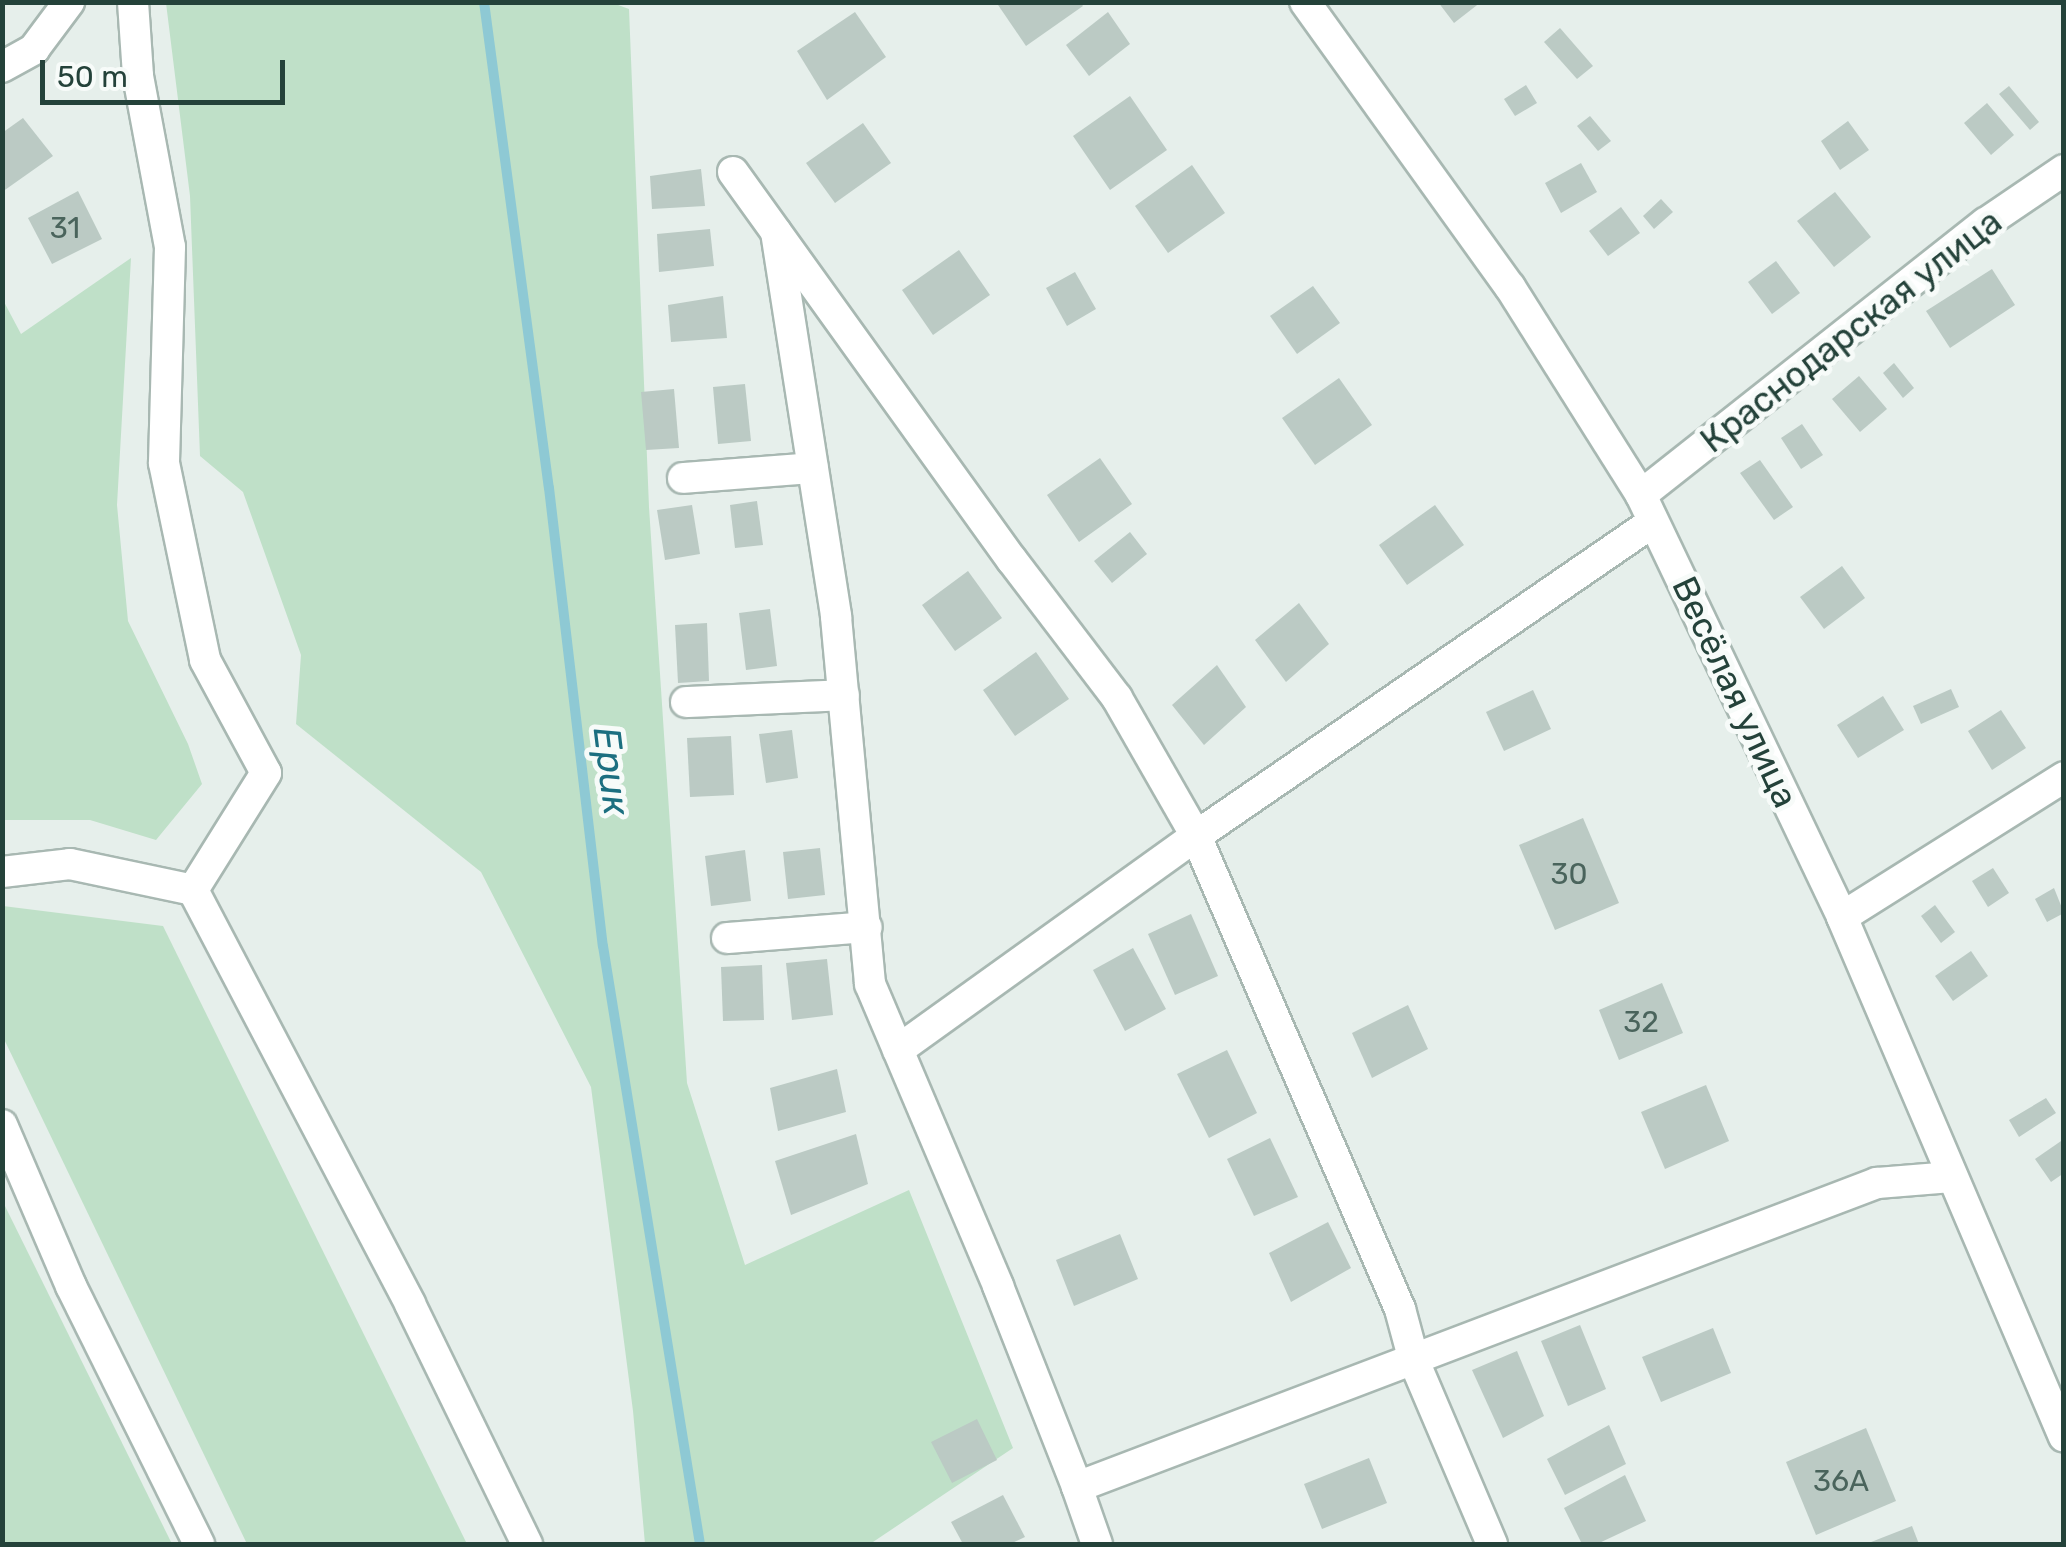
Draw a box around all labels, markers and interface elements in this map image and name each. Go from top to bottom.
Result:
scale bar [45,40,290,102]
text: 50 m [57,59,128,95]
street label: Краснодарская улица [1692,200,2010,462]
house number: 31 [50,210,80,246]
street label: Весёлая улица [1663,570,1807,814]
water label: Ерик [583,724,639,818]
house number: 30 [1550,856,1588,892]
house number: 32 [1623,1004,1659,1040]
house number: 36А [1813,1463,1869,1499]

